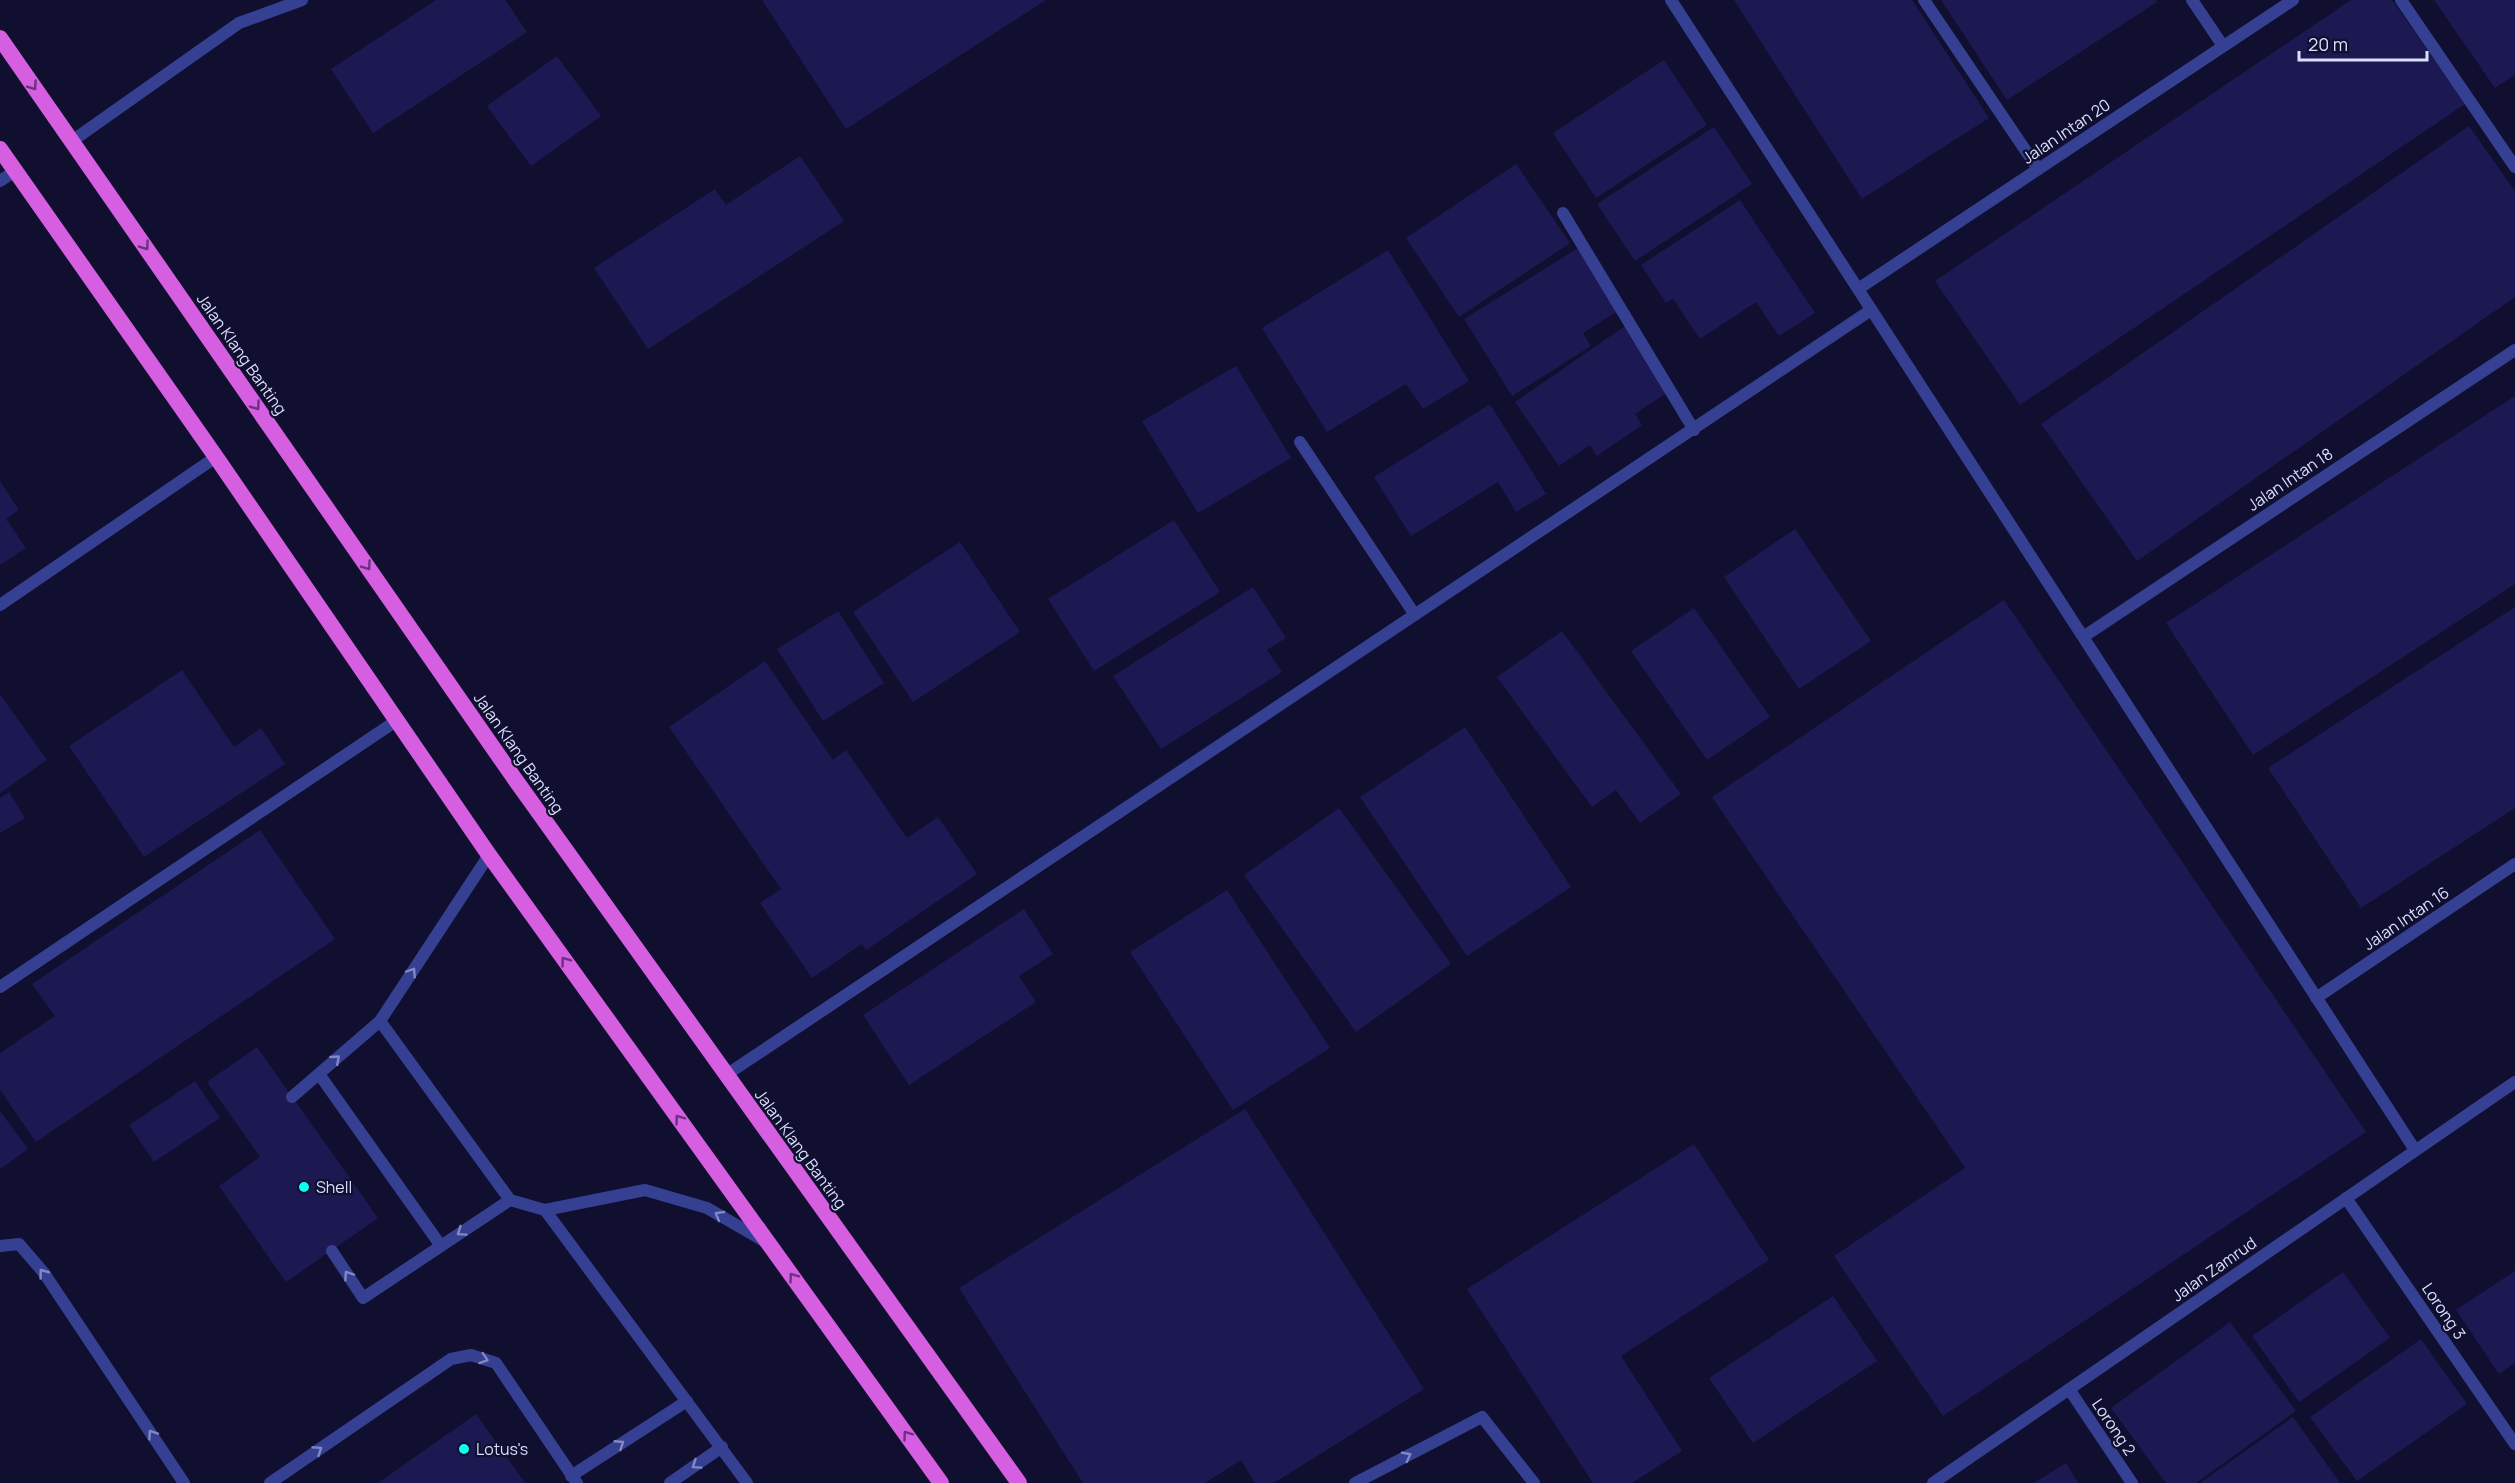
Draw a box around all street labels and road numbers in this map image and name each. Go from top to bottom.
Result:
street label: Jalan Intan 20 [2018,93,2114,169]
street label: Jalan Klang Banting [192,289,292,419]
street label: Jalan Intan 18 [2243,442,2337,516]
street label: Jalan Klang Banting [469,688,569,818]
street label: Jalan Intan 16 [2359,881,2453,955]
street label: Jalan Klang Banting [750,1085,852,1213]
street label: Jalan Zamrud [2167,1232,2261,1306]
street label: Lorong 3 [2417,1278,2471,1344]
street label: Lorong 2 [2087,1394,2141,1460]

